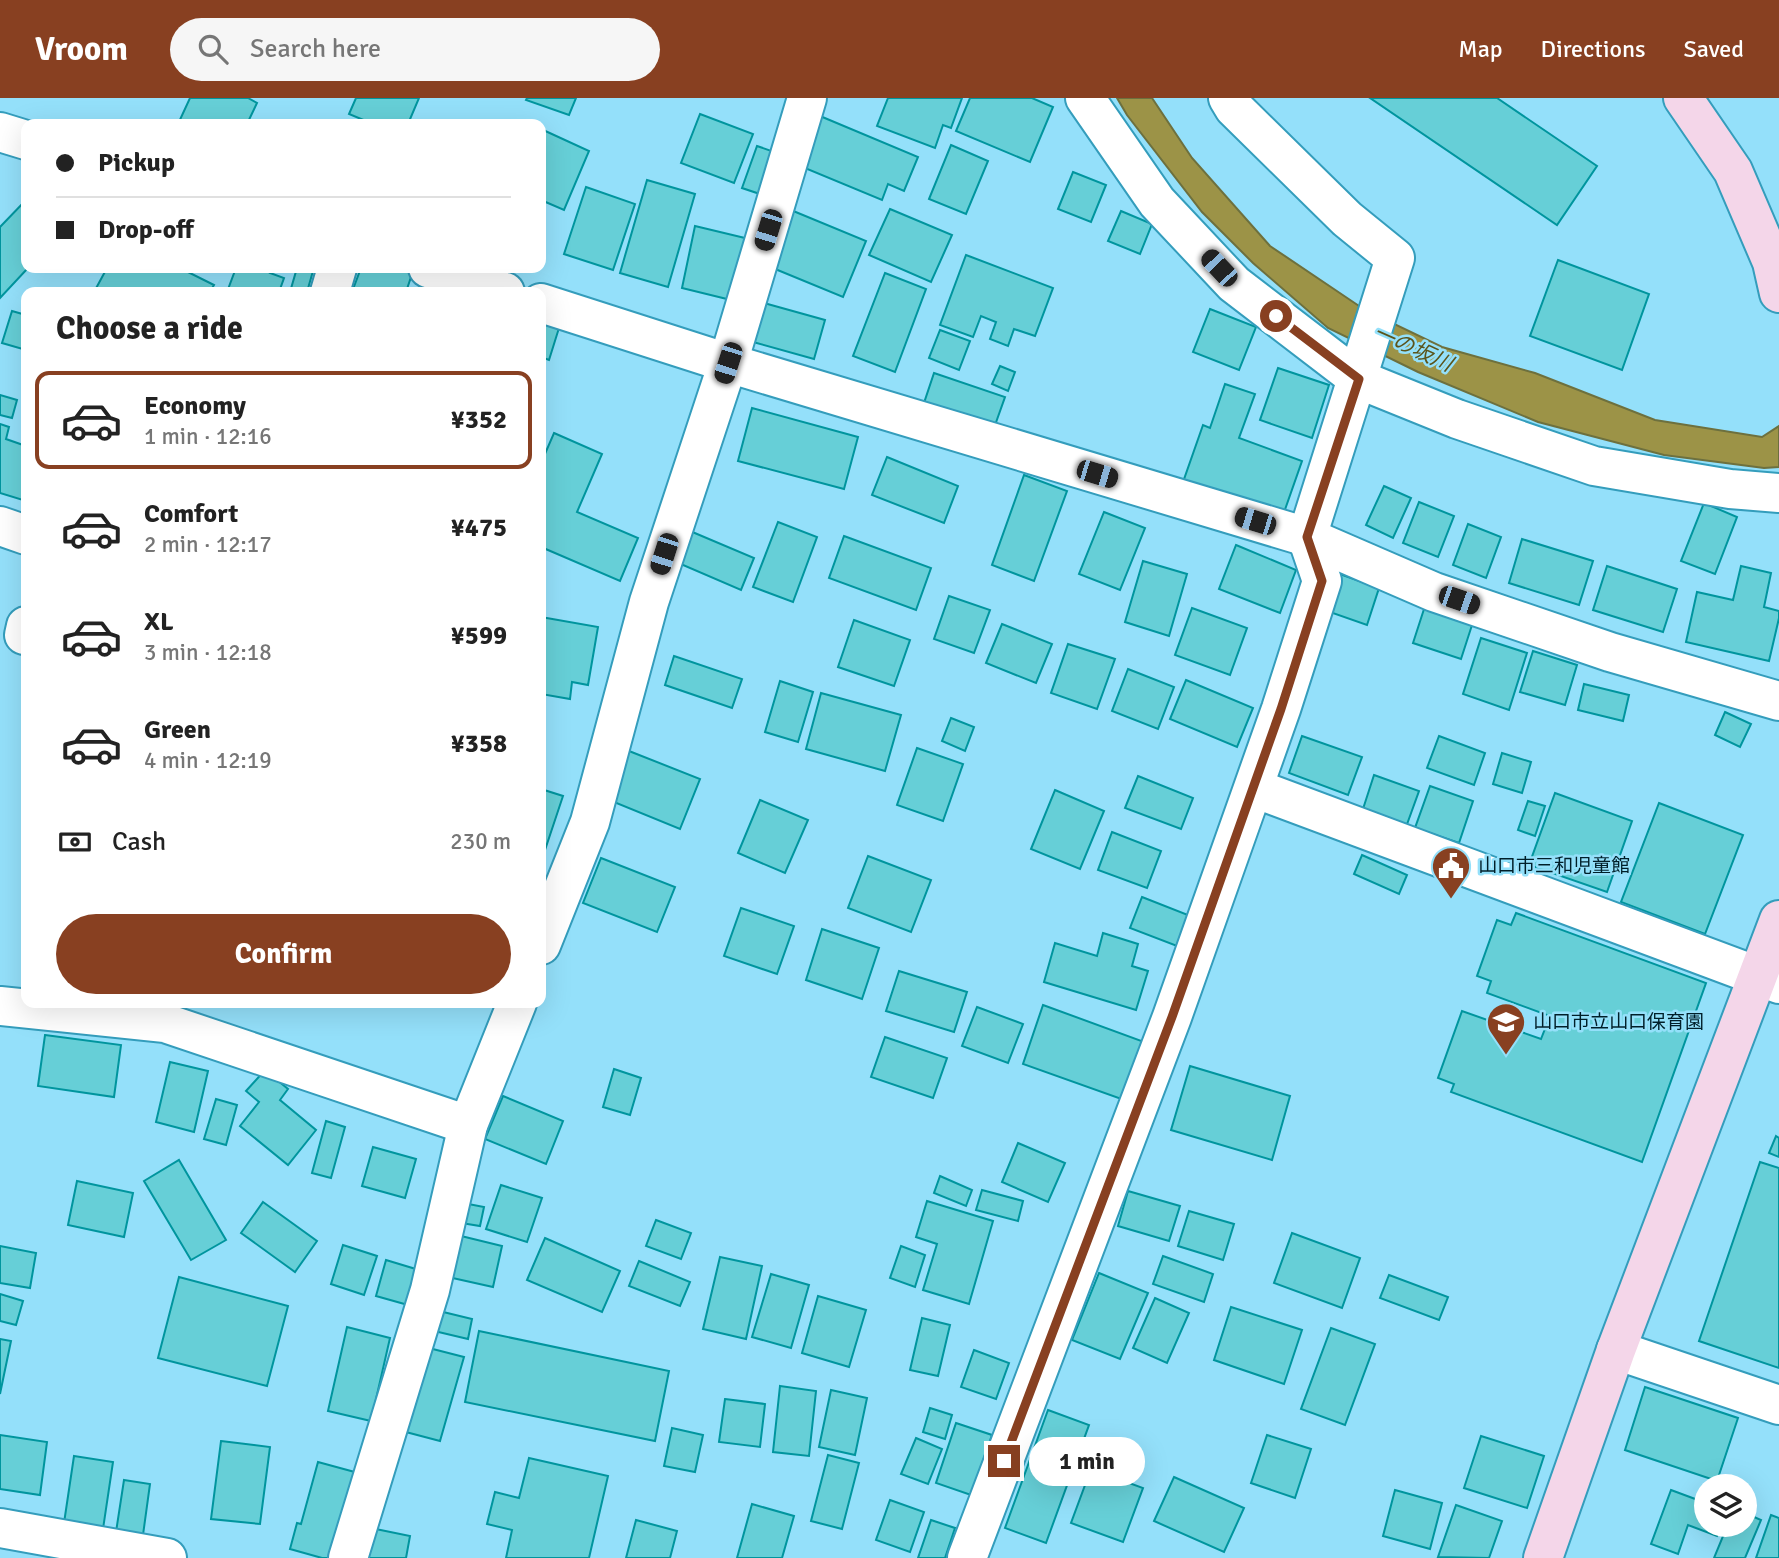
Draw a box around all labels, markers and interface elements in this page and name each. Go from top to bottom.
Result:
search box [170,18,660,81]
text: Vroom [35,29,128,70]
icon: search [194,30,232,68]
text: Search here [250,33,381,65]
text: Map [1458,34,1503,64]
text: Directions [1541,34,1646,64]
text: Saved [1684,34,1744,64]
text: Pickup [98,147,175,179]
car [752,207,785,253]
text: Drop-off [98,214,194,246]
car [1197,245,1242,291]
route start [1260,300,1292,332]
text: Choose a ride [56,309,243,348]
water label: 一の坂川 [1369,319,1458,378]
car [712,340,745,386]
icon: car [60,389,123,452]
text: Economy [144,390,246,422]
text: ¥352 [451,404,507,436]
text: 1 min · 12:16 [144,422,272,451]
car [1074,458,1121,490]
icon: car [60,497,123,560]
text: Comfort [144,498,238,530]
car [1232,505,1279,537]
text: ¥475 [451,512,507,544]
text: 2 min · 12:17 [144,530,272,559]
car [648,531,681,577]
car [1436,583,1483,617]
icon: car [60,605,123,668]
text: XL [144,606,174,638]
text: ¥599 [451,620,507,652]
text: 3 min · 12:18 [144,638,272,667]
icon: car [60,713,123,776]
text: Green [144,714,211,746]
text: ¥358 [451,728,507,760]
text: 4 min · 12:19 [144,746,272,775]
icon: cash [56,823,94,861]
text: Cash [112,826,166,858]
text: 230 m [450,827,511,856]
public building icon: 山口市三和児童館 [1430,845,1472,900]
place label: 山口市三和児童館 [1478,854,1630,878]
button: Confirm [56,914,511,994]
school or university icon: 山口市立山口保育園 [1485,1001,1527,1056]
place label: 山口市立山口保育園 [1533,1010,1704,1034]
callout: 1 min [1028,1436,1144,1486]
route end [988,1445,1020,1477]
text: 1 min [1059,1447,1115,1476]
map controls [1694,1474,1757,1537]
button: layers [1694,1474,1757,1537]

